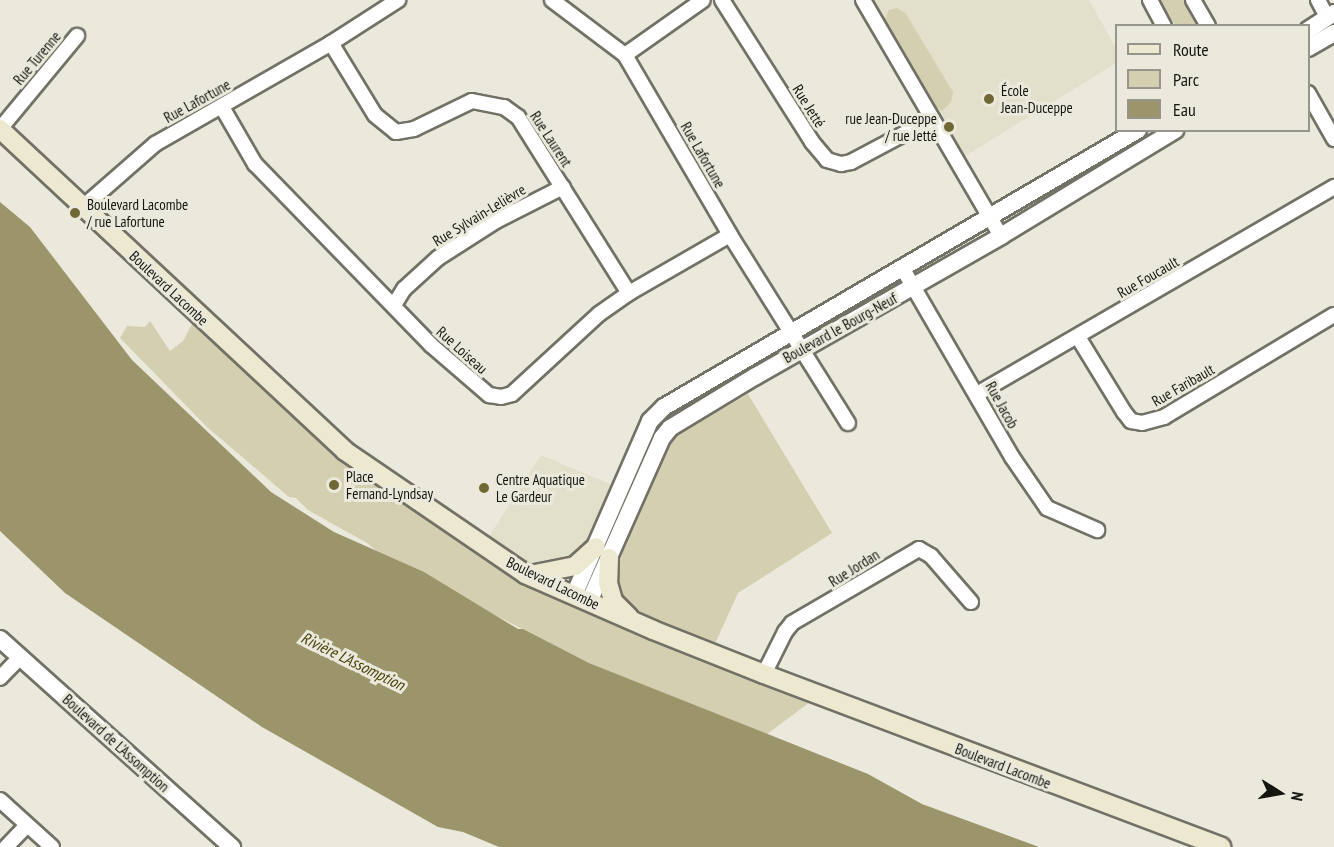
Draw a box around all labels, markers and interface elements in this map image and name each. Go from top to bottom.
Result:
legend [1115,24,1310,132]
street label: Rue Turenne [9,27,65,89]
text: Route [1173,38,1209,61]
text: Parc [1173,68,1199,91]
street label: Rue Lafortune [161,75,233,127]
street label: Rue Jetté [789,81,829,131]
place label: École Jean-Duceppe [1001,81,1073,116]
marker: École Jean-Duceppe [982,92,996,106]
text: Eau [1173,98,1196,121]
street label: Rue Laurent [526,108,576,170]
place label: rue Jean-Duceppe / rue Jetté [845,109,937,144]
street label: Rue Lafortune [677,119,729,191]
marker: rue Jean-Duceppe / rue Jetté [942,120,956,134]
street label: Rue Sylvain-Lelièvre [429,180,529,250]
place label: Boulevard Lacombe / rue Lafortune [87,195,188,230]
marker: Boulevard Lacombe / rue Lafortune [68,206,82,220]
street label: Boulevard Lacombe [126,247,212,329]
street label: Rue Foucault [1114,252,1182,302]
street label: Boulevard le Bourg-Neuf [780,289,900,367]
street label: Rue Loiseau [433,323,491,377]
street label: Rue Faribault [1148,360,1218,410]
street label: Rue Jacob [982,378,1022,432]
place label: Place Fernand-Lyndsay [346,467,433,502]
place label: Centre Aquatique Le Gardeur [496,470,585,505]
marker: Place Fernand-Lyndsay [327,478,341,492]
marker: Centre Aquatique Le Gardeur [477,481,491,495]
street label: Rue Jordan [825,545,883,591]
street label: Boulevard Lacombe [504,553,602,613]
water label: Rivière L'Assomption [298,628,408,694]
street label: Boulevard de L'Assomption [59,690,173,796]
street label: Boulevard Lacombe [953,739,1053,793]
north arrow [1250,763,1310,823]
text: N [1287,790,1308,803]

